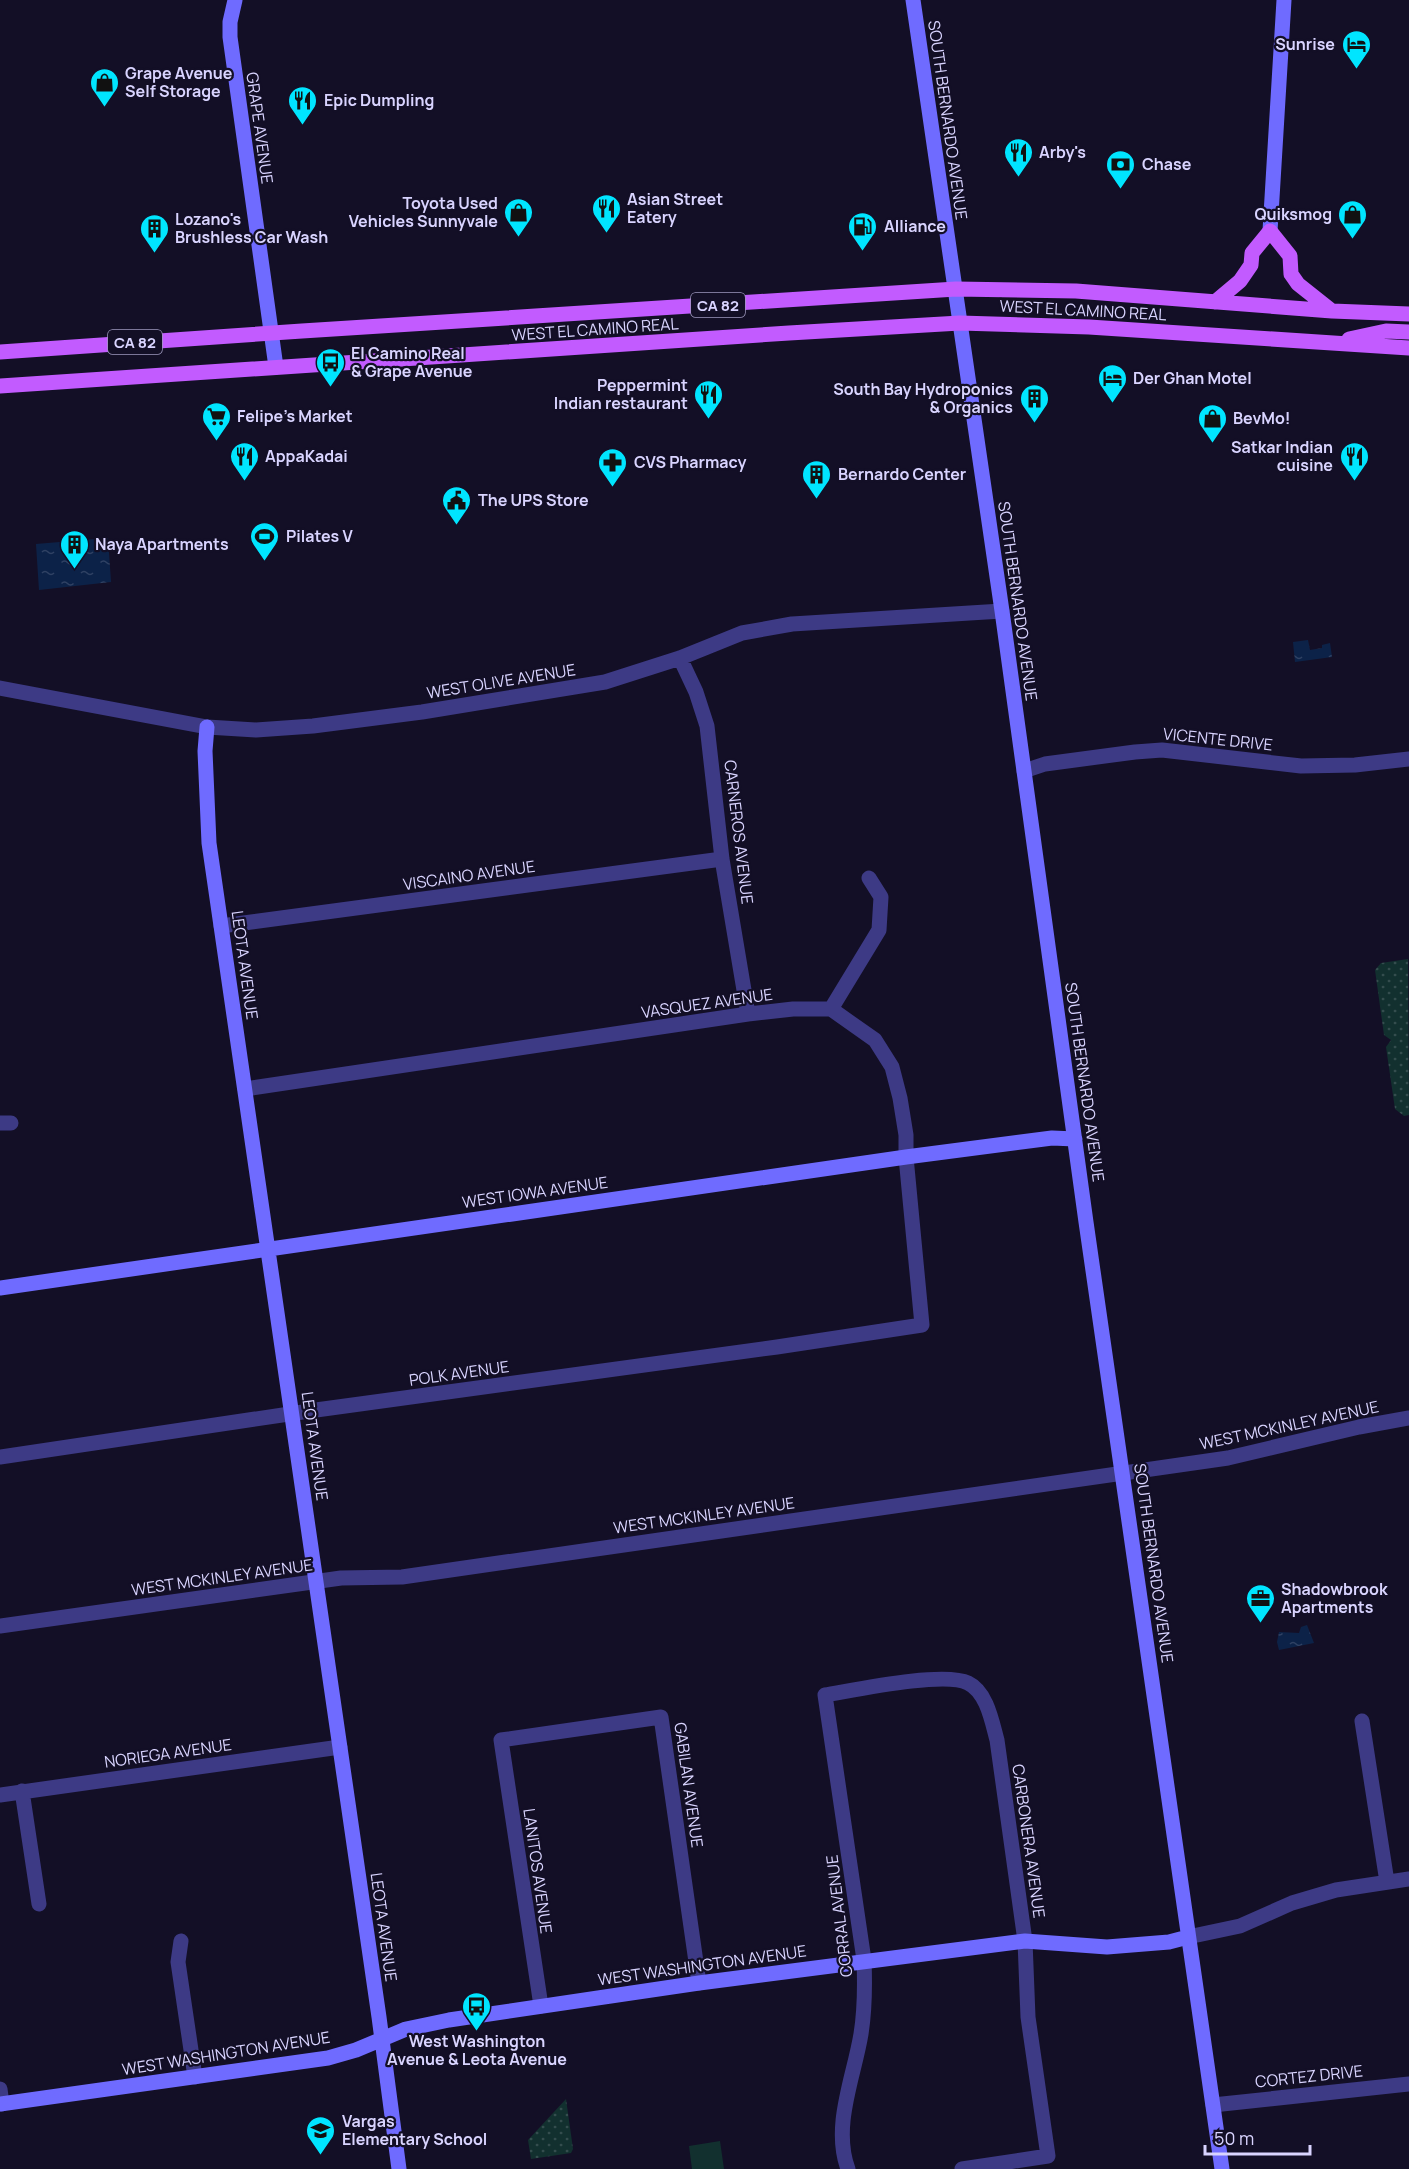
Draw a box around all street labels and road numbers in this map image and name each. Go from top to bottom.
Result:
street label: SOUTH BERNARDO AVENUE [923,19,973,221]
street label: GRAPE AVENUE [241,71,279,185]
road number: CA 82 [691,293,745,317]
street label: WEST EL CAMINO REAL [999,295,1167,325]
street label: WEST EL CAMINO REAL [511,312,679,346]
road number: CA 82 [108,330,162,354]
street label: SOUTH BERNARDO AVENUE [993,500,1043,702]
street label: WEST OLIVE AVENUE [425,658,577,704]
street label: VICENTE DRIVE [1162,722,1274,756]
street label: CARNEROS AVENUE [719,759,759,905]
street label: VISCAINO AVENUE [402,855,536,895]
street label: LEOTA AVENUE [226,909,264,1021]
street label: SOUTH BERNARDO AVENUE [1060,981,1110,1183]
street label: VASQUEZ AVENUE [640,983,774,1023]
street label: WEST IOWA AVENUE [461,1171,609,1213]
street label: POLK AVENUE [408,1355,510,1391]
street label: LEOTA AVENUE [296,1390,334,1502]
street label: WEST MCKINLEY AVENUE [1197,1395,1381,1455]
street label: SOUTH BERNARDO AVENUE [1129,1462,1179,1664]
street label: WEST MCKINLEY AVENUE [612,1491,796,1539]
street label: WEST MCKINLEY AVENUE [130,1553,314,1601]
street label: GABILAN AVENUE [669,1721,709,1849]
street label: NORIEGA AVENUE [103,1733,233,1773]
street label: CARBONERA AVENUE [1007,1763,1051,1919]
street label: LANITOS AVENUE [518,1807,558,1935]
street label: CORRAL AVENUE [821,1854,857,1978]
street label: LEOTA AVENUE [365,1871,403,1983]
street label: WEST WASHINGTON AVENUE [596,1939,808,1991]
street label: WEST WASHINGTON AVENUE [120,2026,332,2080]
street label: CORTEZ DRIVE [1254,2059,1364,2093]

